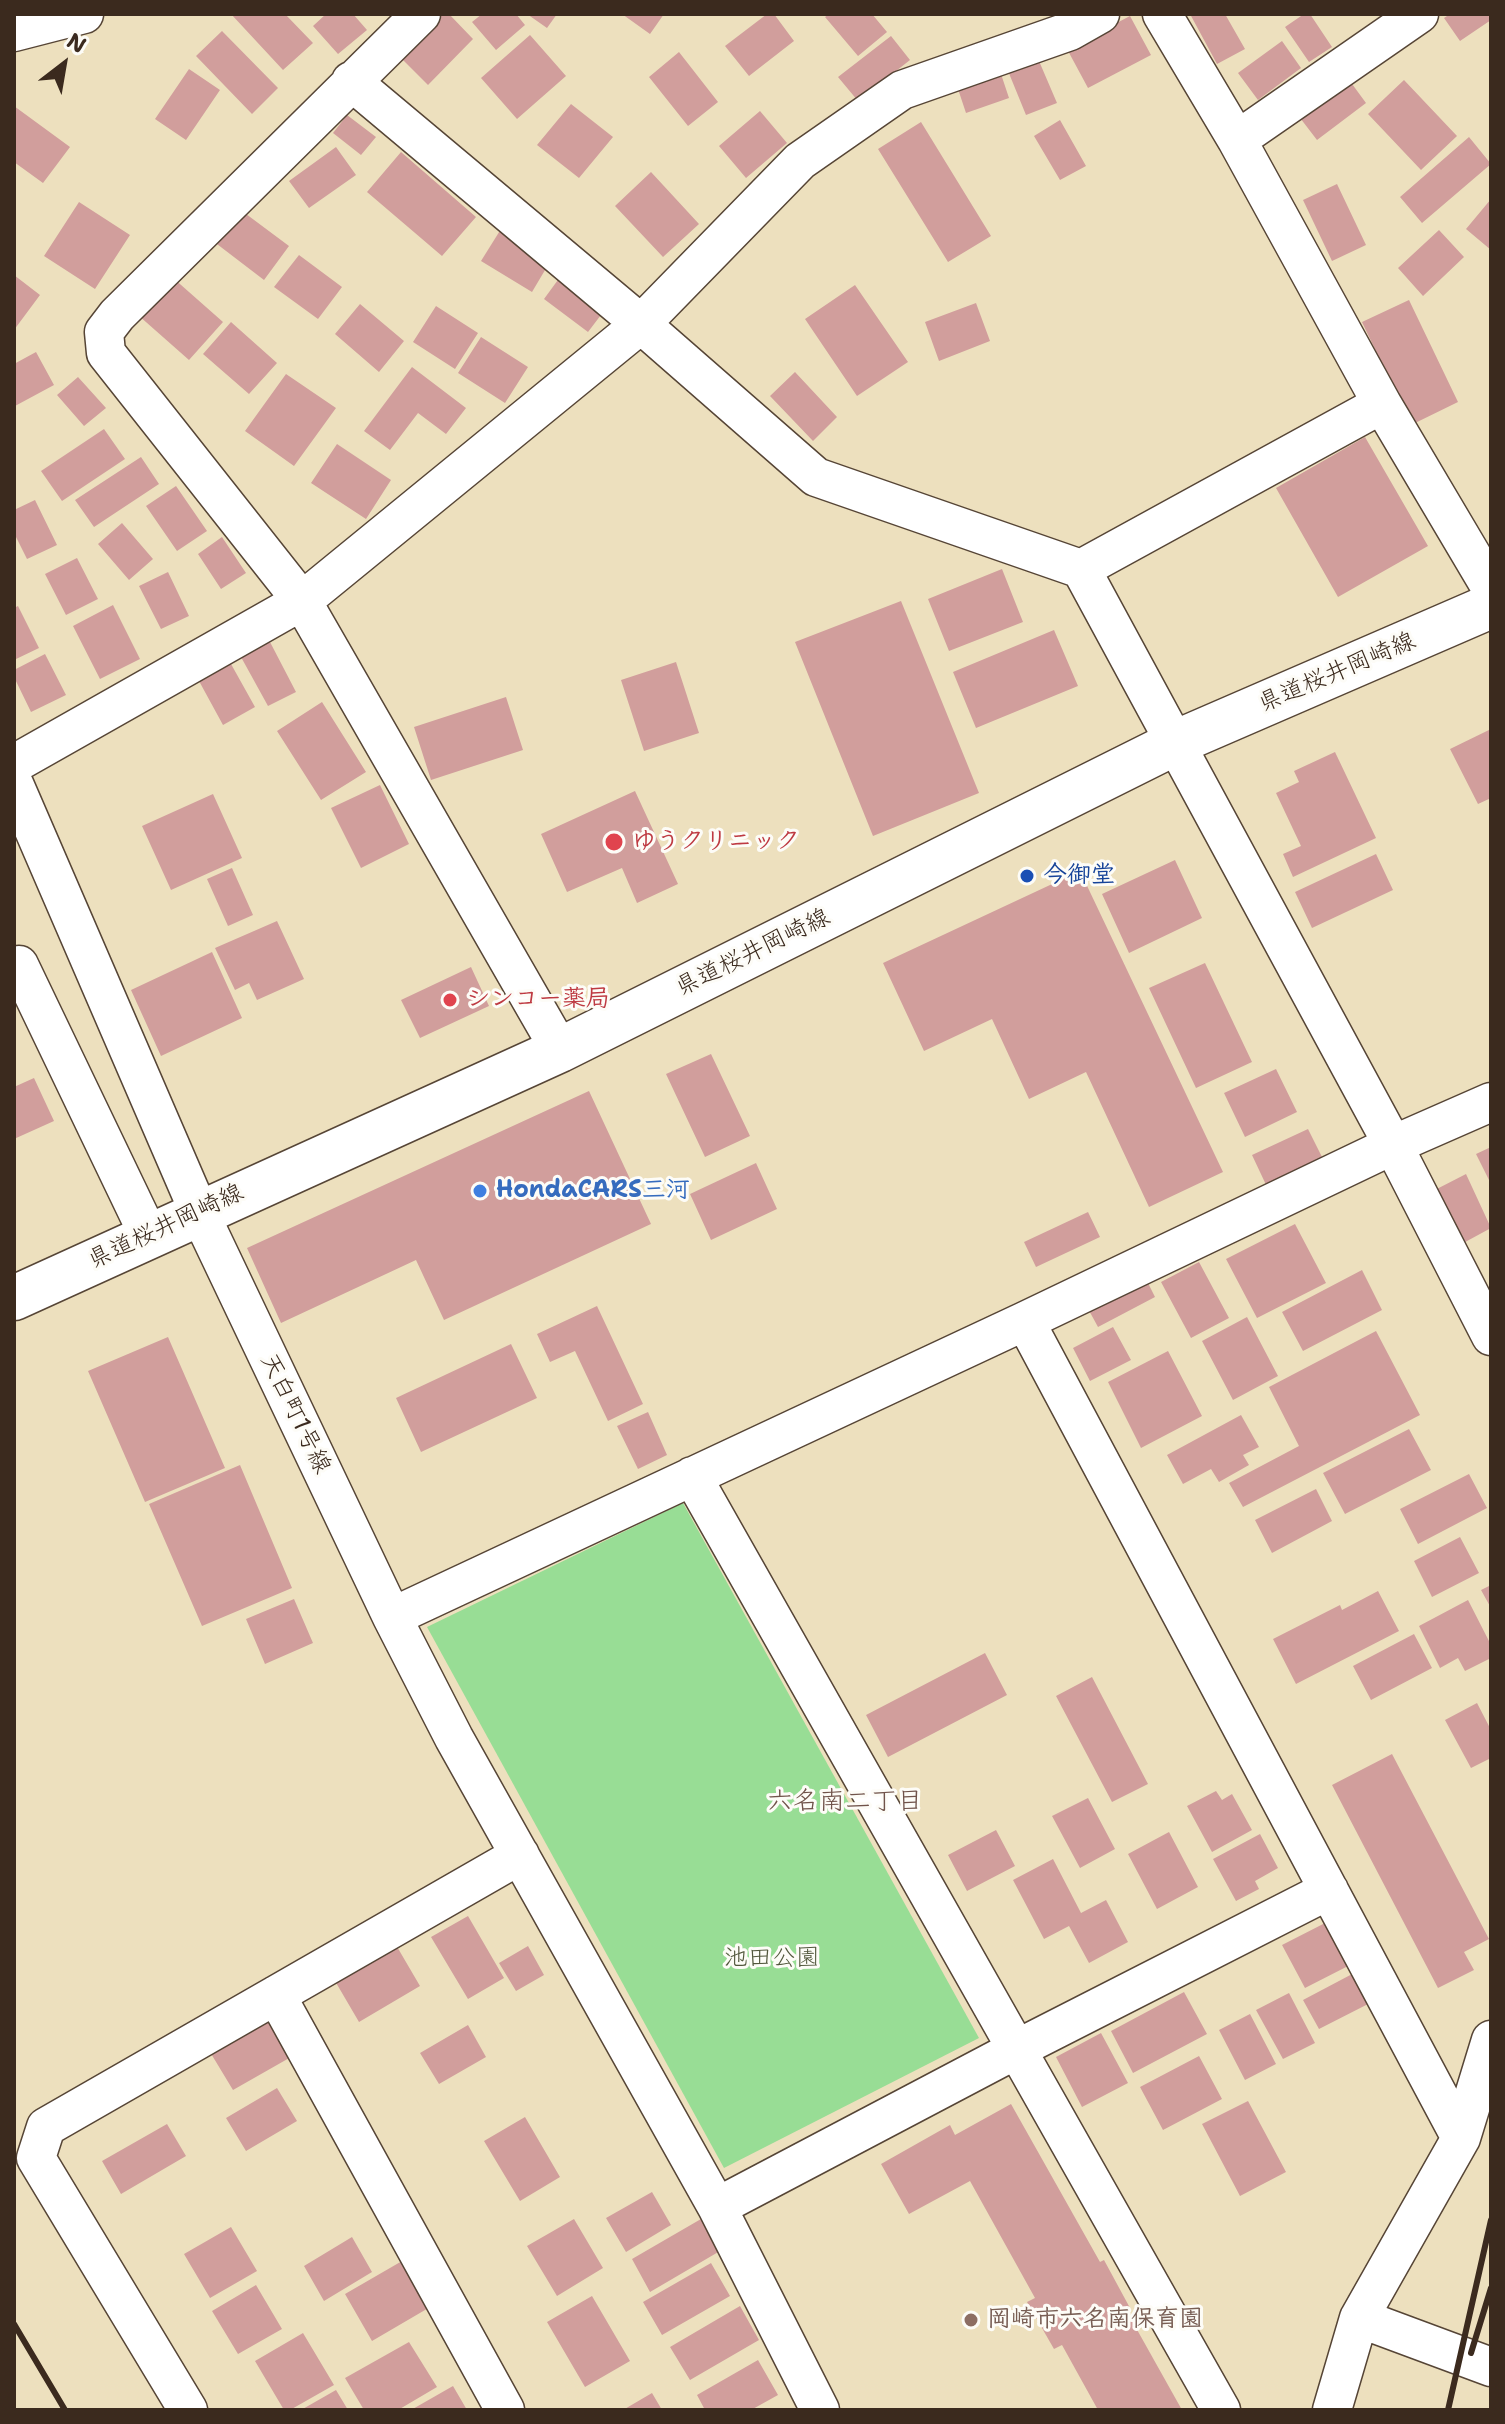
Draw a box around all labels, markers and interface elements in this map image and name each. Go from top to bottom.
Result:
north arrow [24,24,104,104]
text: N [62,26,92,60]
street label: 県道桜井岡崎線 [1254,627,1420,719]
place label: ゆうクリニック [632,828,800,856]
marker: ゆうクリニック [603,831,625,853]
place label: 今御堂 [1043,862,1115,890]
marker: 今御堂 [1018,867,1036,885]
street label: 県道桜井岡崎線 [671,903,835,1003]
place label: シンコー薬局 [466,986,610,1014]
marker: シンコー薬局 [441,991,459,1009]
place label: HondaCARS三河 [496,1177,690,1205]
street label: 県道桜井岡崎線 [84,1178,248,1276]
marker: HondaCARS三河 [471,1182,489,1200]
street label: 天白町1号線 [254,1349,336,1479]
district label: 六名南二丁目 [767,1786,923,1818]
park label: 池田公園 [724,1945,820,1973]
place label: 岡崎市六名南保育園 [987,2306,1203,2334]
marker: 岡崎市六名南保育園 [962,2311,980,2329]

